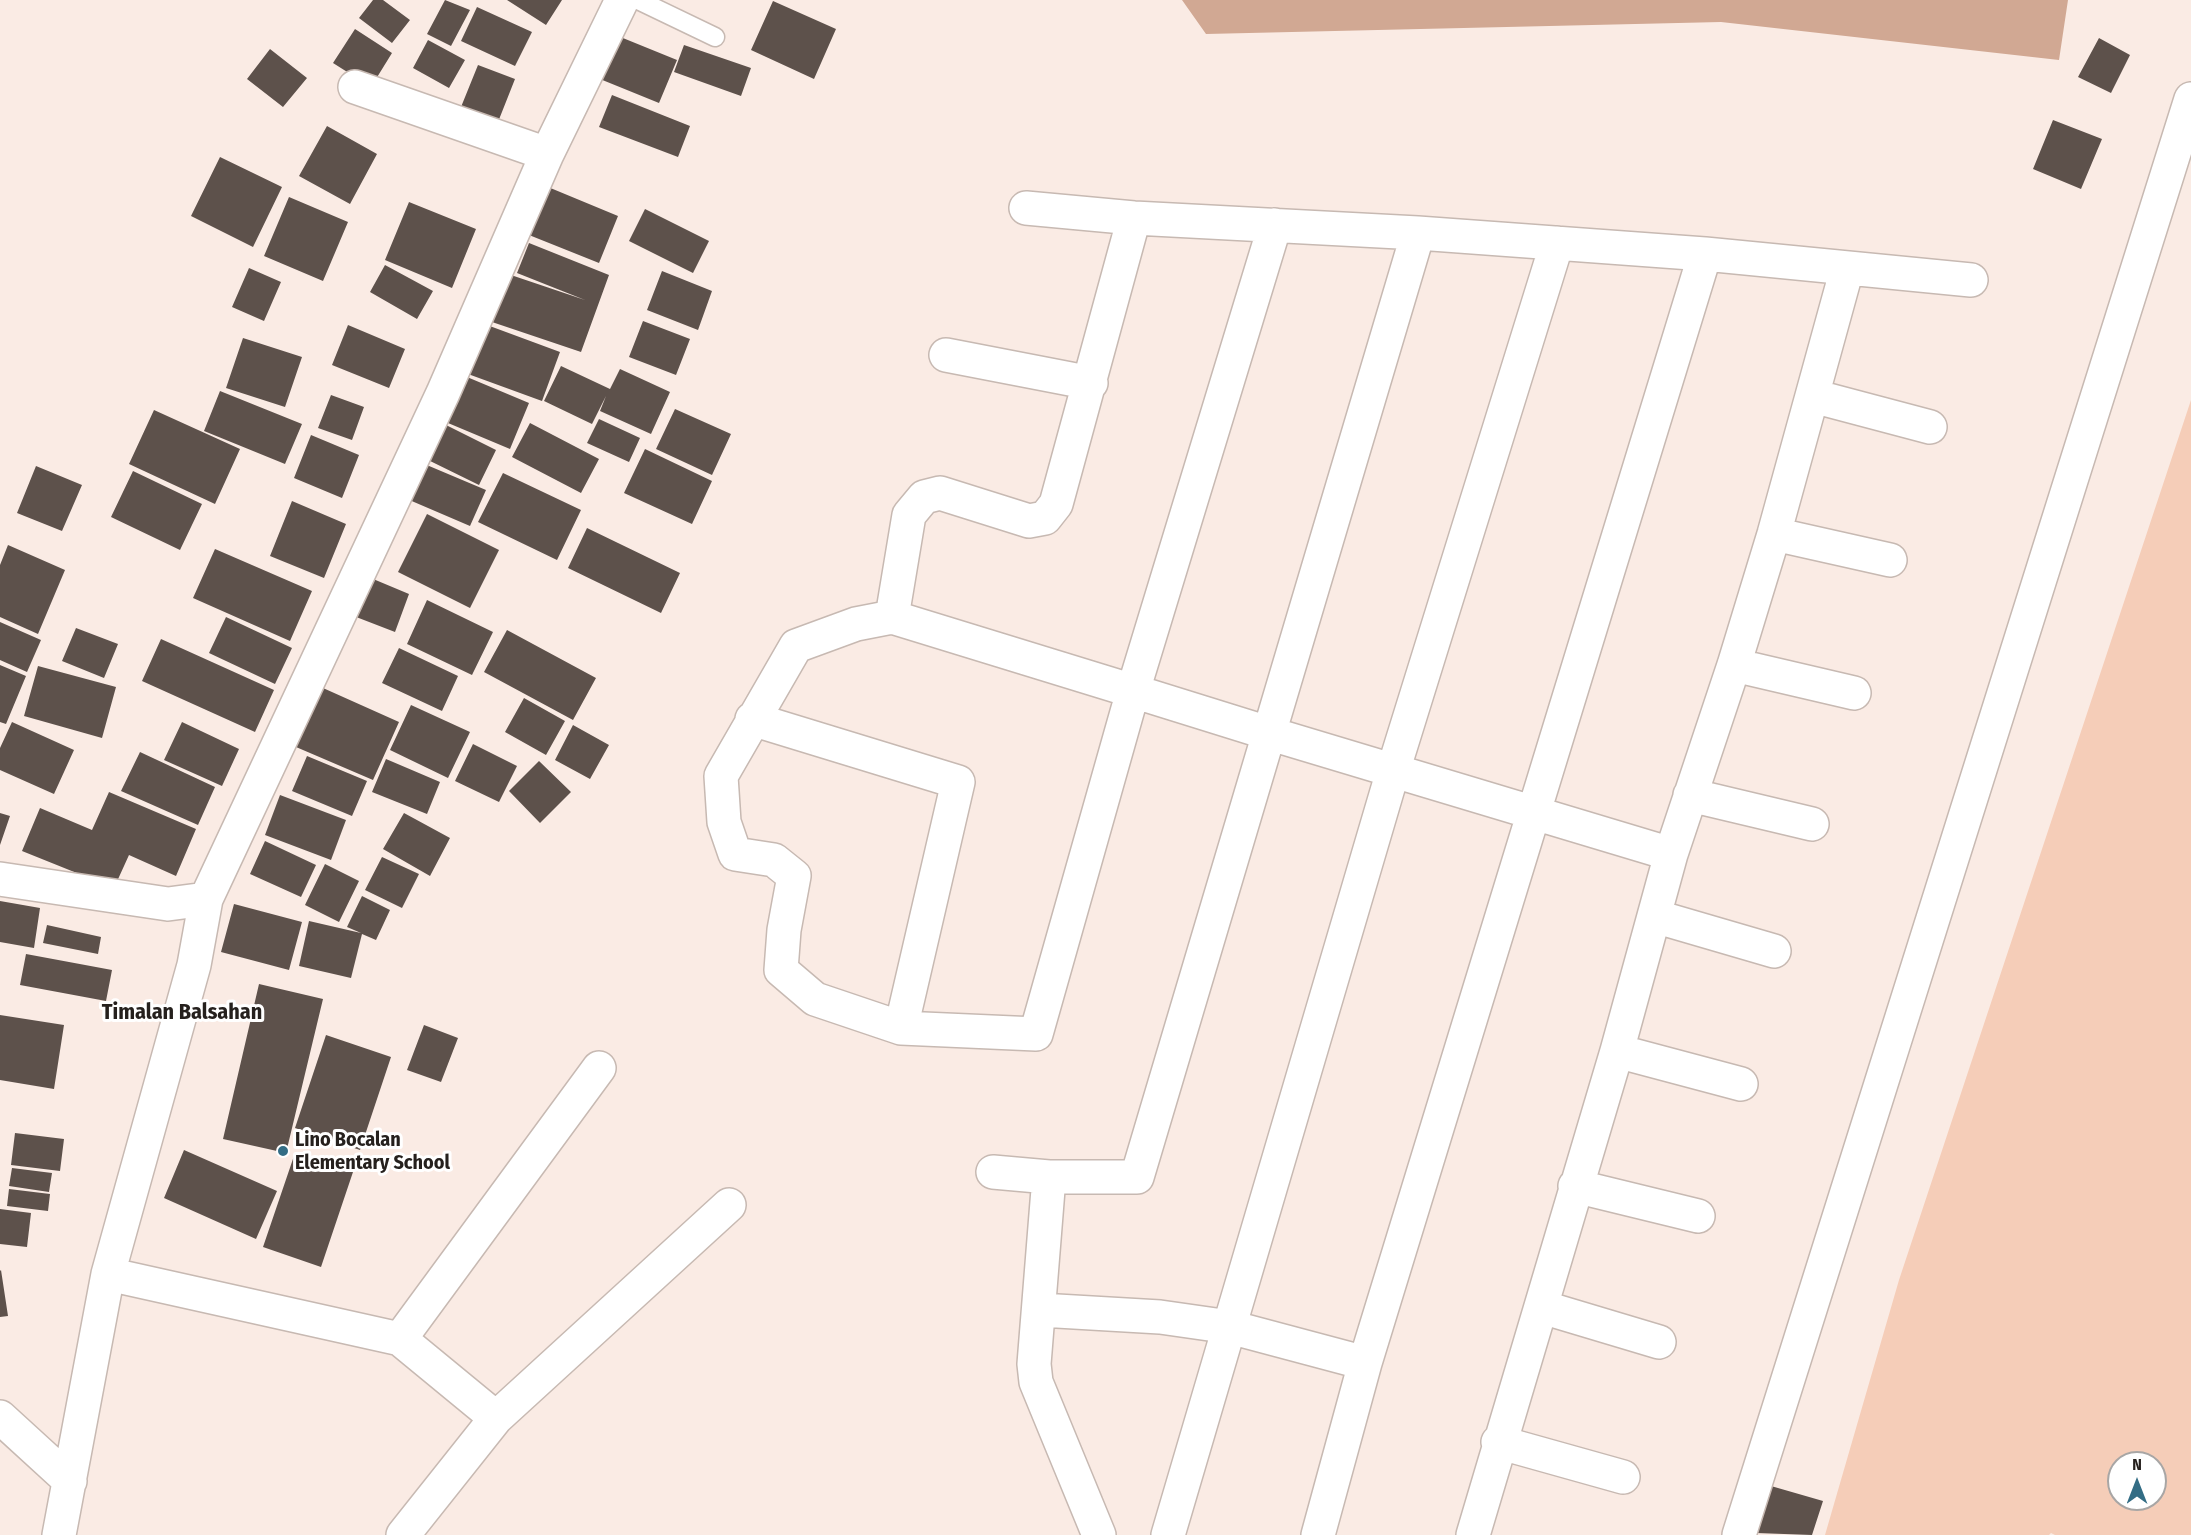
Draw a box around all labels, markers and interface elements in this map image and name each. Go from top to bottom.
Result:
district label: Timalan Balsahan [102,1000,262,1026]
place label: Lino Bocalan Elementary School [295,1128,450,1175]
marker: Lino Bocalan Elementary School [276,1144,290,1158]
north arrow [2107,1451,2167,1511]
text: N [2132,1455,2142,1474]

